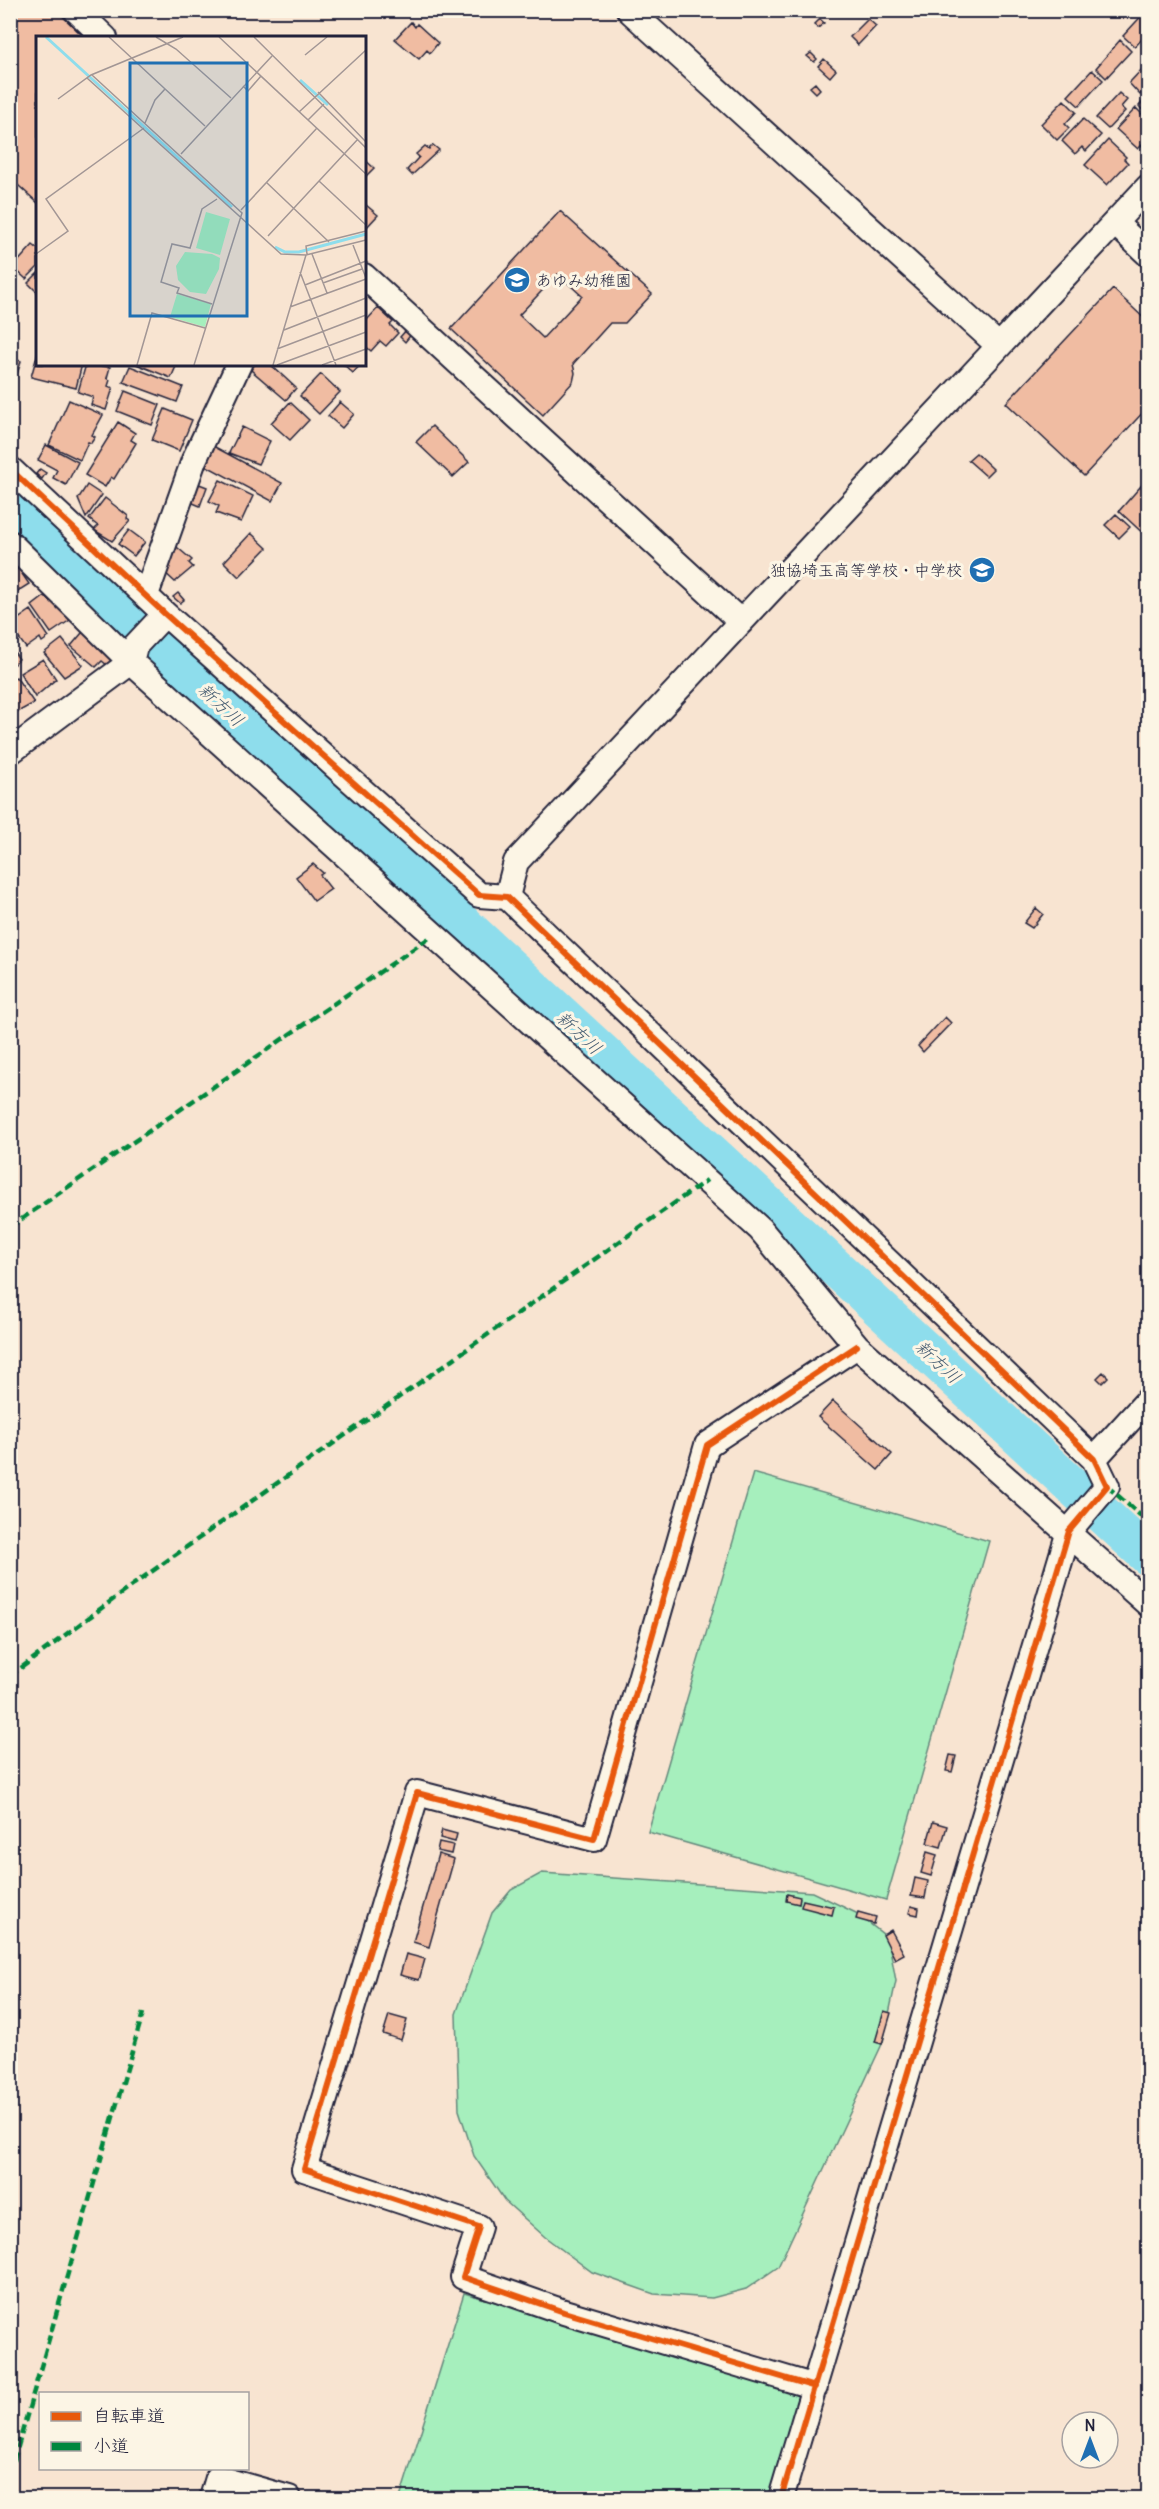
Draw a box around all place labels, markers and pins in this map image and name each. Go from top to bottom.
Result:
school or university icon: あゆみ幼稚園 [502,265,532,295]
place label: あゆみ幼稚園 [536,270,632,290]
school or university icon: 独協埼玉高等学校・中学校 [967,555,997,585]
place label: 独協埼玉高等学校・中学校 [770,560,962,580]

